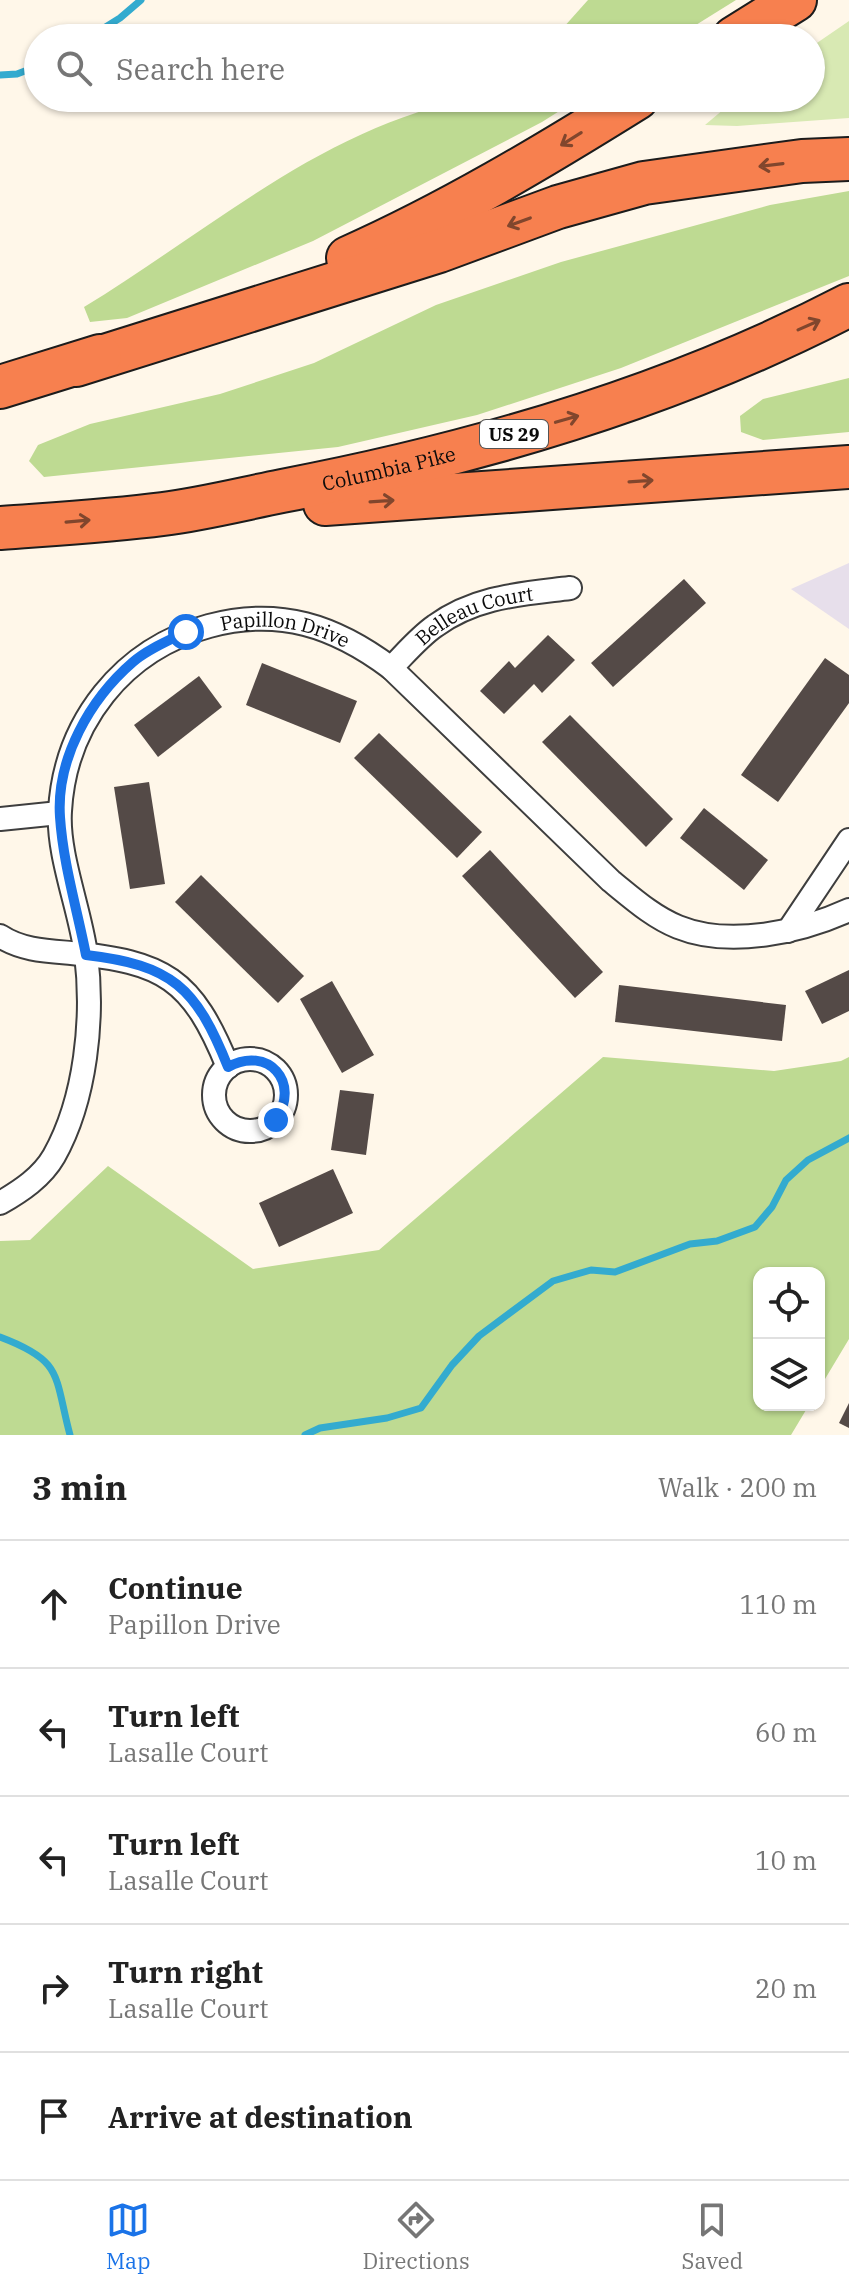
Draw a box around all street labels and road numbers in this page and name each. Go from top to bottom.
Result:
road number: US 29 [480,420,548,448]
street label: Columbia Pike [319,439,458,496]
street label: Belleau Court [409,579,535,650]
street label: Papillon Drive [218,605,355,653]

